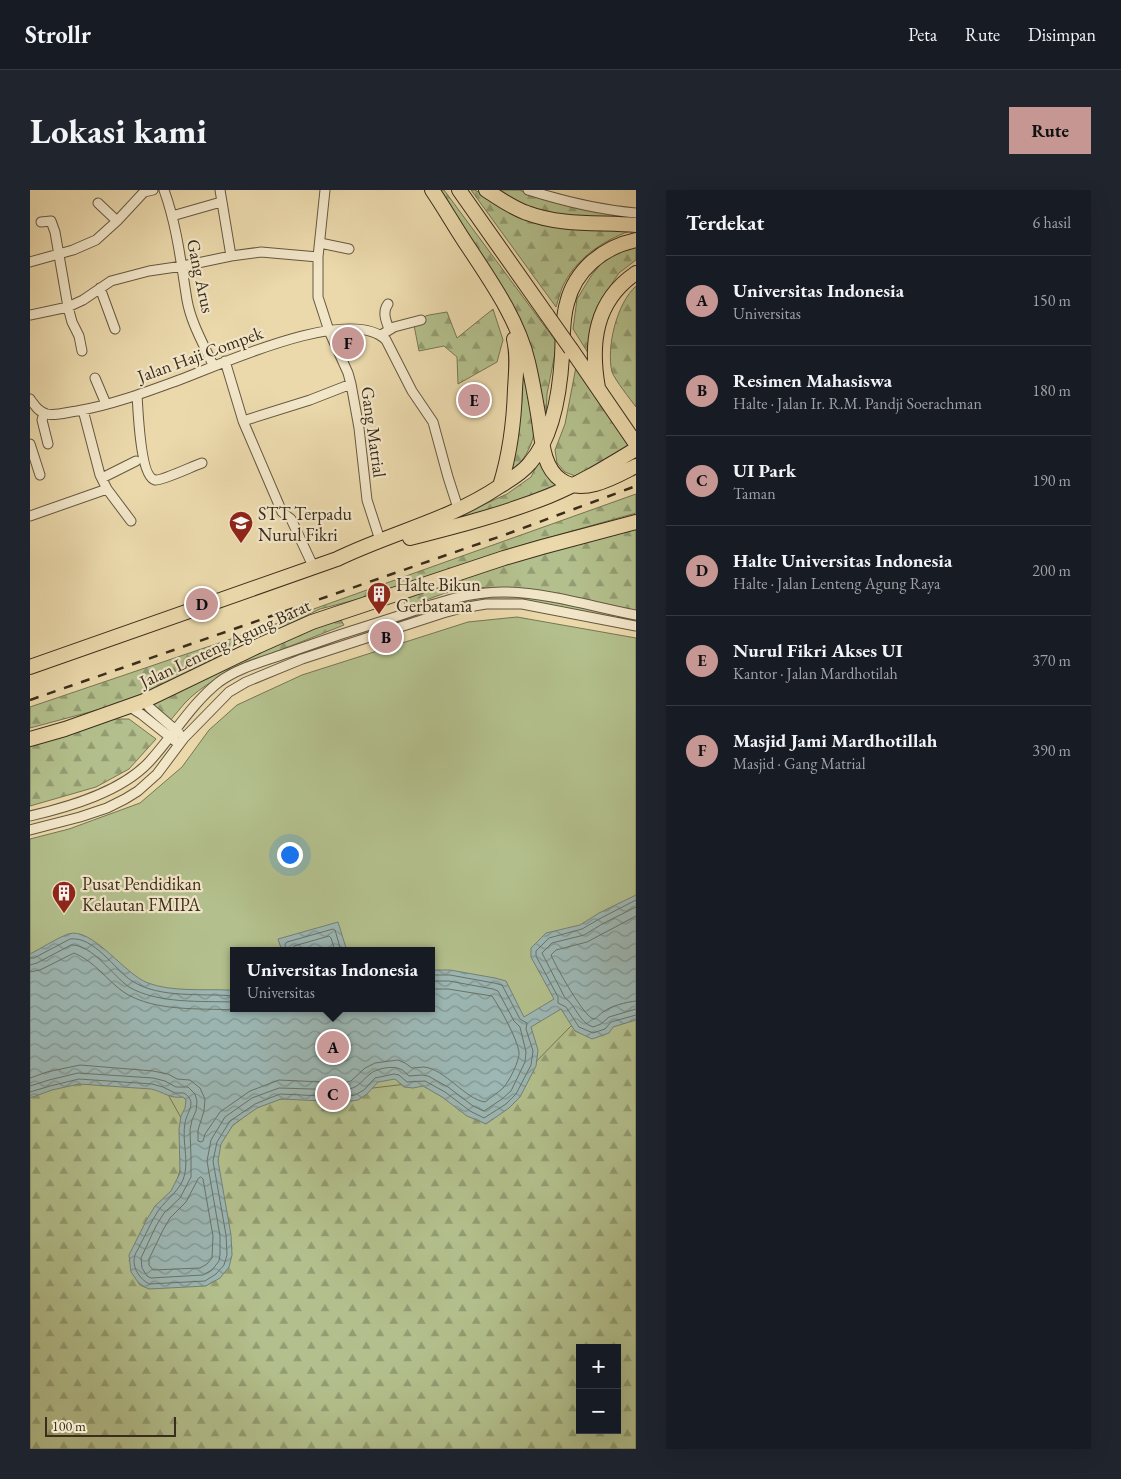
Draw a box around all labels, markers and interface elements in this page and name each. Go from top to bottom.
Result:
text: Strollr [25,19,91,50]
text: Peta [908,23,937,46]
text: Rute [965,23,1000,46]
text: Disimpan [1028,23,1096,46]
button: Rute [1009,107,1091,154]
text: Lokasi kami [30,108,207,153]
text: Terdekat [686,209,764,236]
text: 6 hasil [1033,212,1071,233]
street label: Gang Arus [182,237,220,315]
text: Universitas Indonesia [733,278,904,303]
text: A [696,290,708,311]
text: 150 m [1032,290,1071,311]
text: Universitas [733,303,801,324]
street label: Jalan Haji Compek [132,320,267,388]
pin: F [332,324,364,362]
text: Resimen Mahasiswa [733,368,892,393]
text: B [697,380,707,401]
text: 180 m [1032,380,1071,401]
pin: E [458,381,490,419]
street label: Gang Matrial [356,385,392,479]
text: Halte · Jalan Ir. R.M. Pandji Soerachman [733,393,982,414]
text: UI Park [733,458,796,483]
text: C [696,470,708,491]
text: 190 m [1032,470,1071,491]
text: Taman [733,483,776,504]
place label: STT Terpadu Nurul Fikri [258,502,353,546]
school or university icon: STT Terpadu Nurul Fikri [228,510,254,544]
text: Halte Universitas Indonesia [733,548,952,573]
text: D [696,560,708,581]
text: 200 m [1032,560,1071,581]
place label: Halte Bikun Gerbatama [396,573,481,617]
text: Halte · Jalan Lenteng Agung Raya [733,573,941,594]
building icon: Halte Bikun Gerbatama [366,581,392,615]
pin: D [186,585,218,623]
street label: Jalan Lenteng Agung Barat [134,593,314,694]
pin: B [370,618,402,656]
text: Nurul Fikri Akses UI [733,638,903,663]
text: E [697,650,707,671]
text: 370 m [1032,650,1071,671]
text: Kantor · Jalan Mardhotilah [733,663,898,684]
text: Masjid Jami Mardhotillah [733,728,937,753]
text: F [698,740,706,761]
text: 390 m [1032,740,1071,761]
text: Masjid · Gang Matrial [733,753,866,774]
your location [277,842,303,868]
place label: Pusat Pendidikan Kelautan FMIPA [82,872,202,916]
building icon: Pusat Pendidikan Kelautan FMIPA [51,880,77,914]
popup [230,947,435,1012]
text: Universitas Indonesia [247,957,418,982]
text: Universitas [247,982,315,1003]
pin: A [317,1028,349,1066]
pin: C [317,1075,349,1113]
map controls [576,1344,621,1434]
button: + [576,1344,621,1389]
button: − [576,1389,621,1434]
scale bar [45,1414,176,1437]
text: 100 m [52,1417,86,1435]

